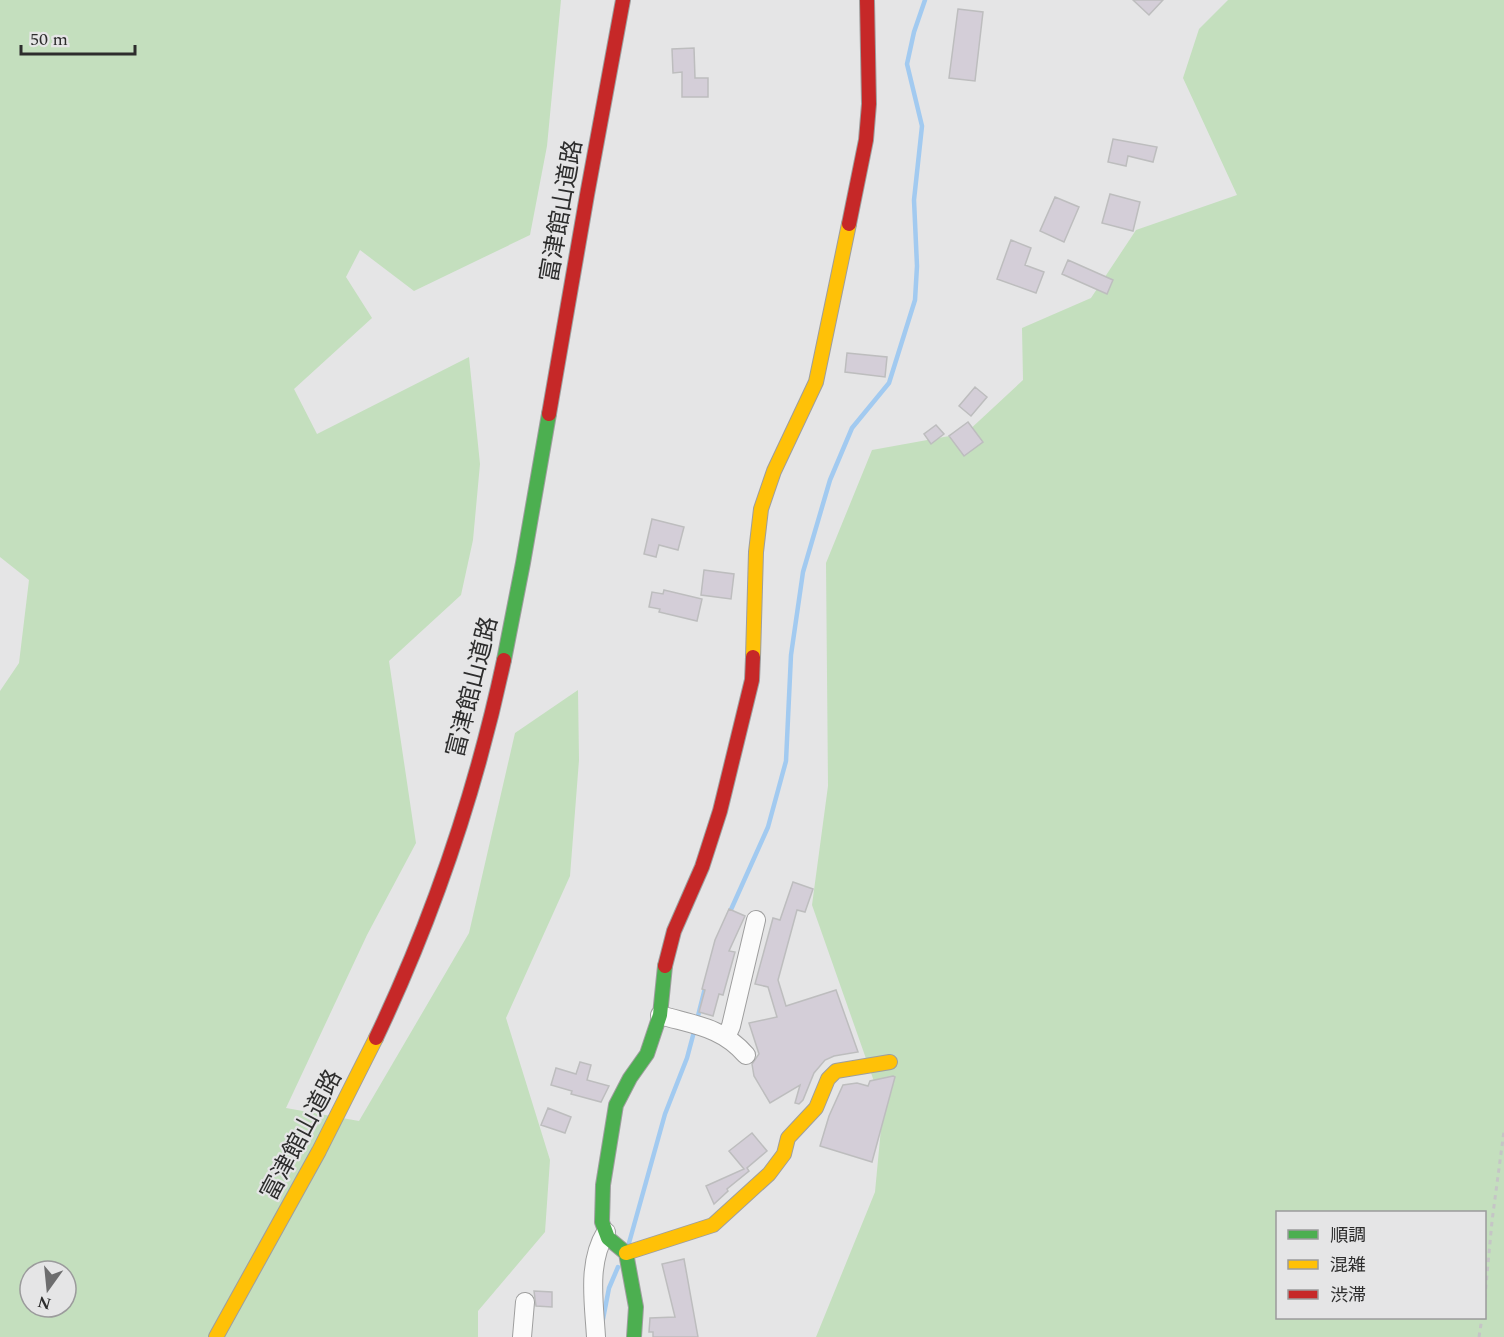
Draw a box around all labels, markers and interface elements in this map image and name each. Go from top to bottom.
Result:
scale bar [21,18,135,56]
text: 50 m [30,26,68,53]
street label: 富津館山道路 [532,137,592,285]
street label: 富津館山道路 [438,613,508,761]
street label: 富津館山道路 [252,1063,352,1207]
legend [1276,1211,1486,1319]
text: 順調 [1330,1222,1366,1249]
text: 混雑 [1330,1252,1366,1279]
north arrow [18,1259,78,1319]
text: 渋滞 [1330,1282,1366,1309]
text: N [35,1289,54,1316]

